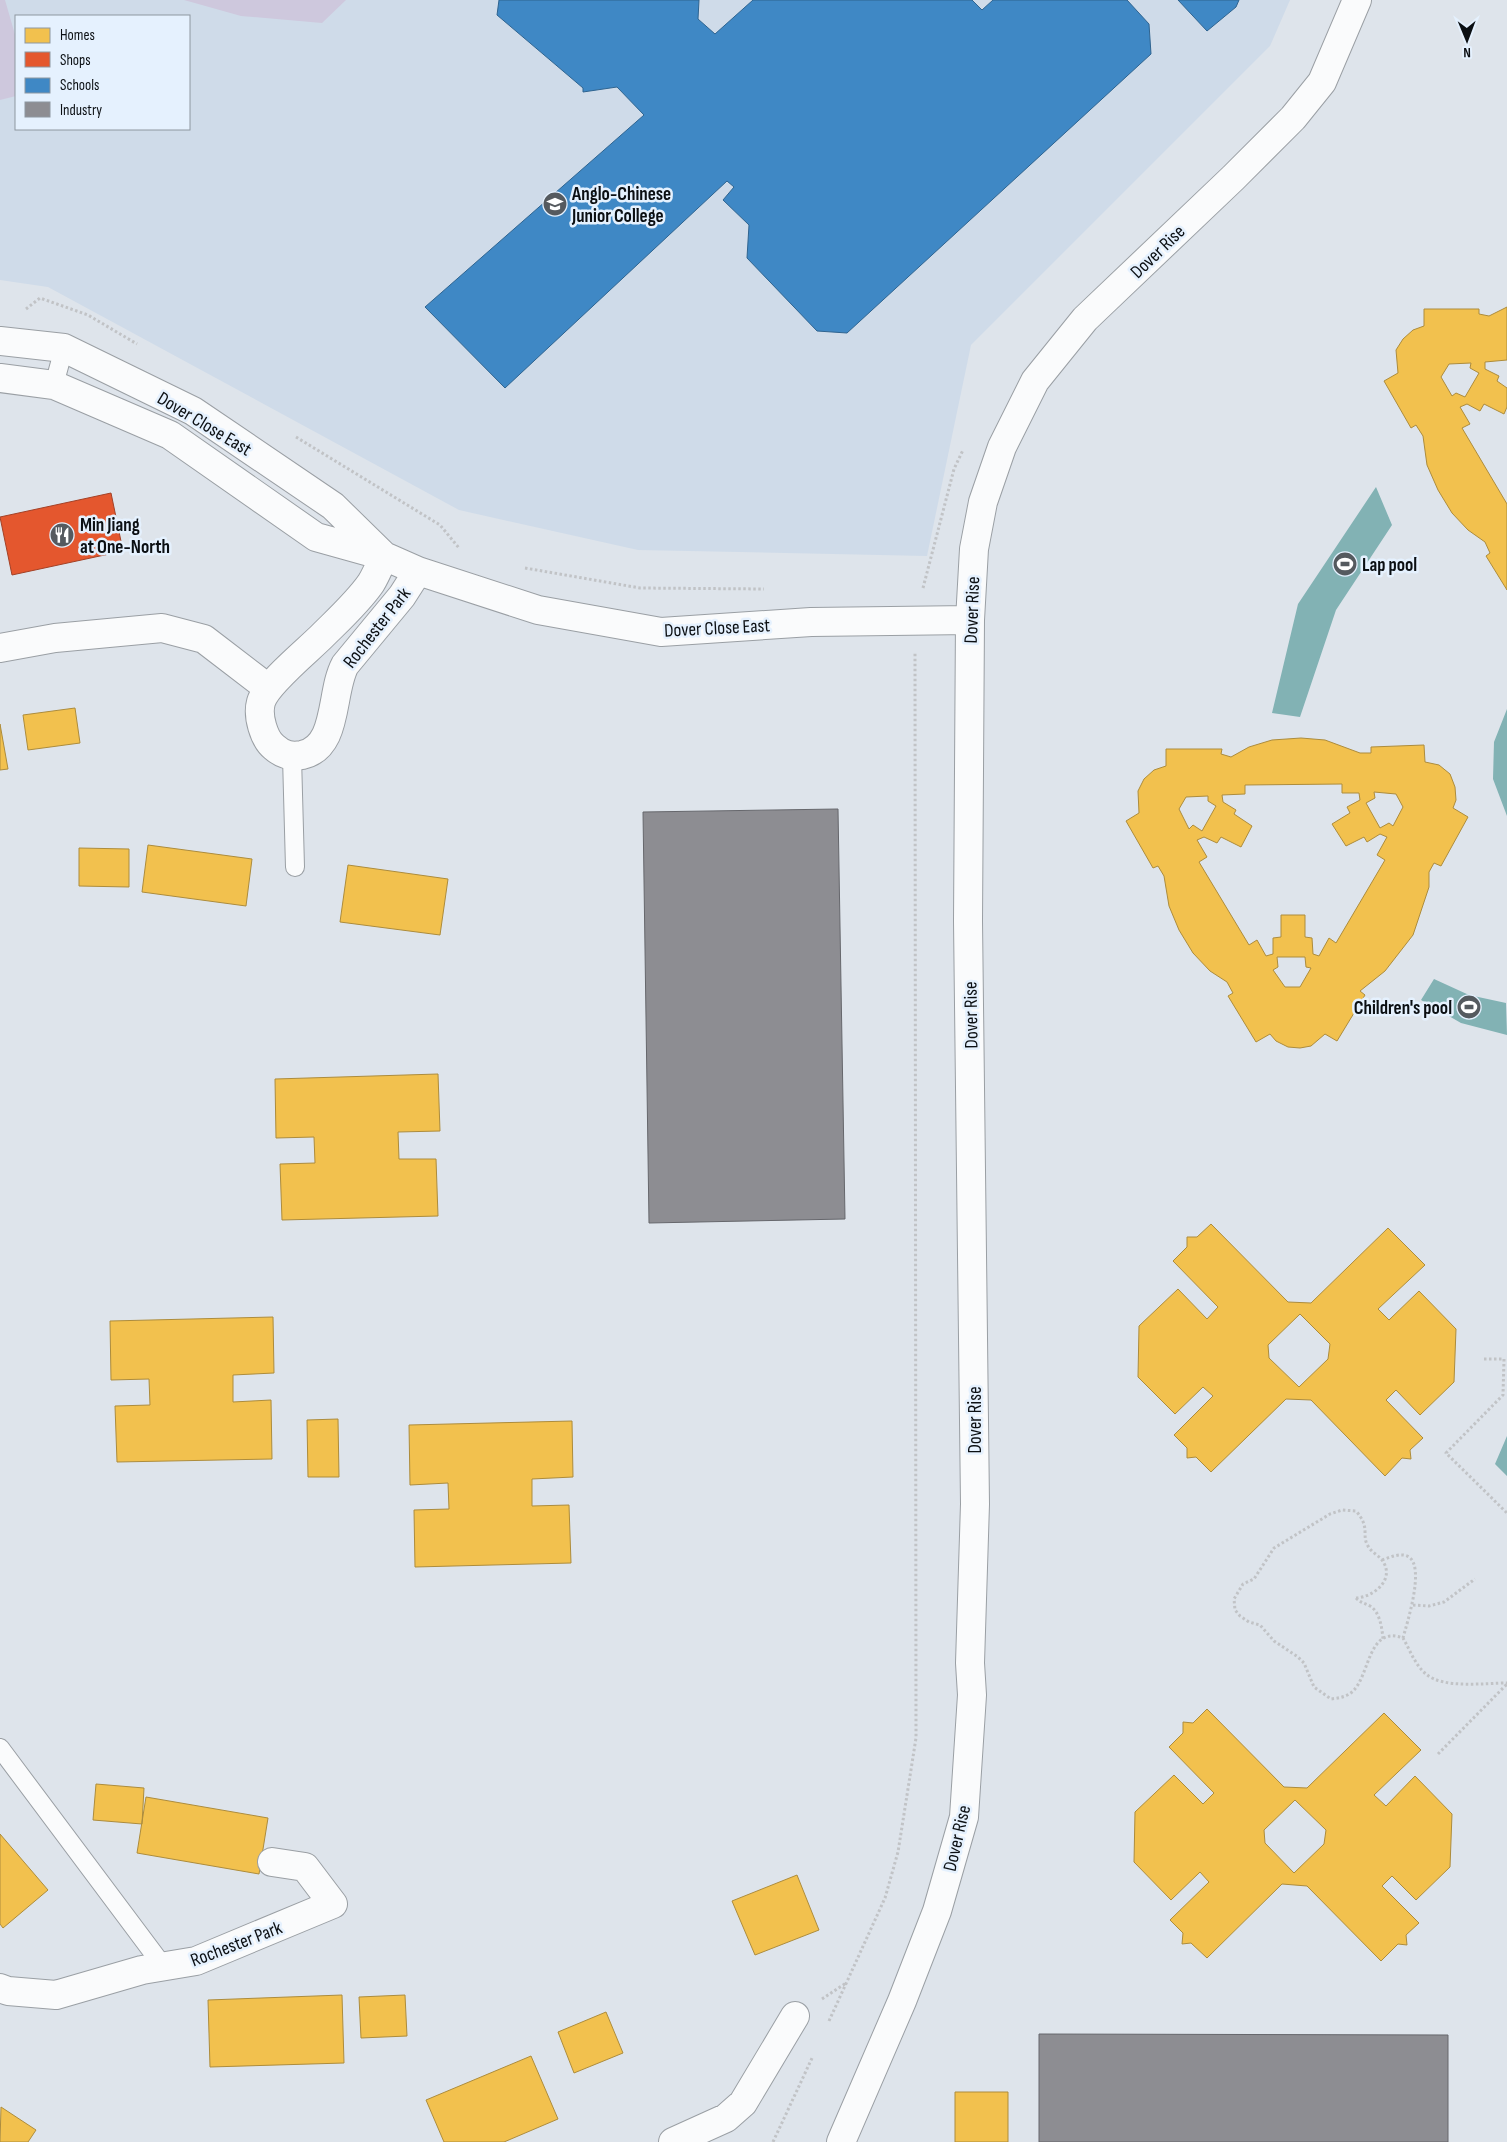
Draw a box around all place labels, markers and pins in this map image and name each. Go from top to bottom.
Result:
place label: Anglo-Chinese Junior College [571,183,671,228]
school or university icon: Anglo-Chinese Junior College [542,191,568,217]
place label: Min Jiang at One-North [80,514,170,559]
restaurant icon: Min Jiang at One-North [49,522,75,548]
sports icon: Lap pool [1332,551,1358,577]
place label: Lap pool [1362,554,1417,577]
sports icon: Children's pool [1456,994,1482,1020]
place label: Children's pool [1354,997,1452,1020]

